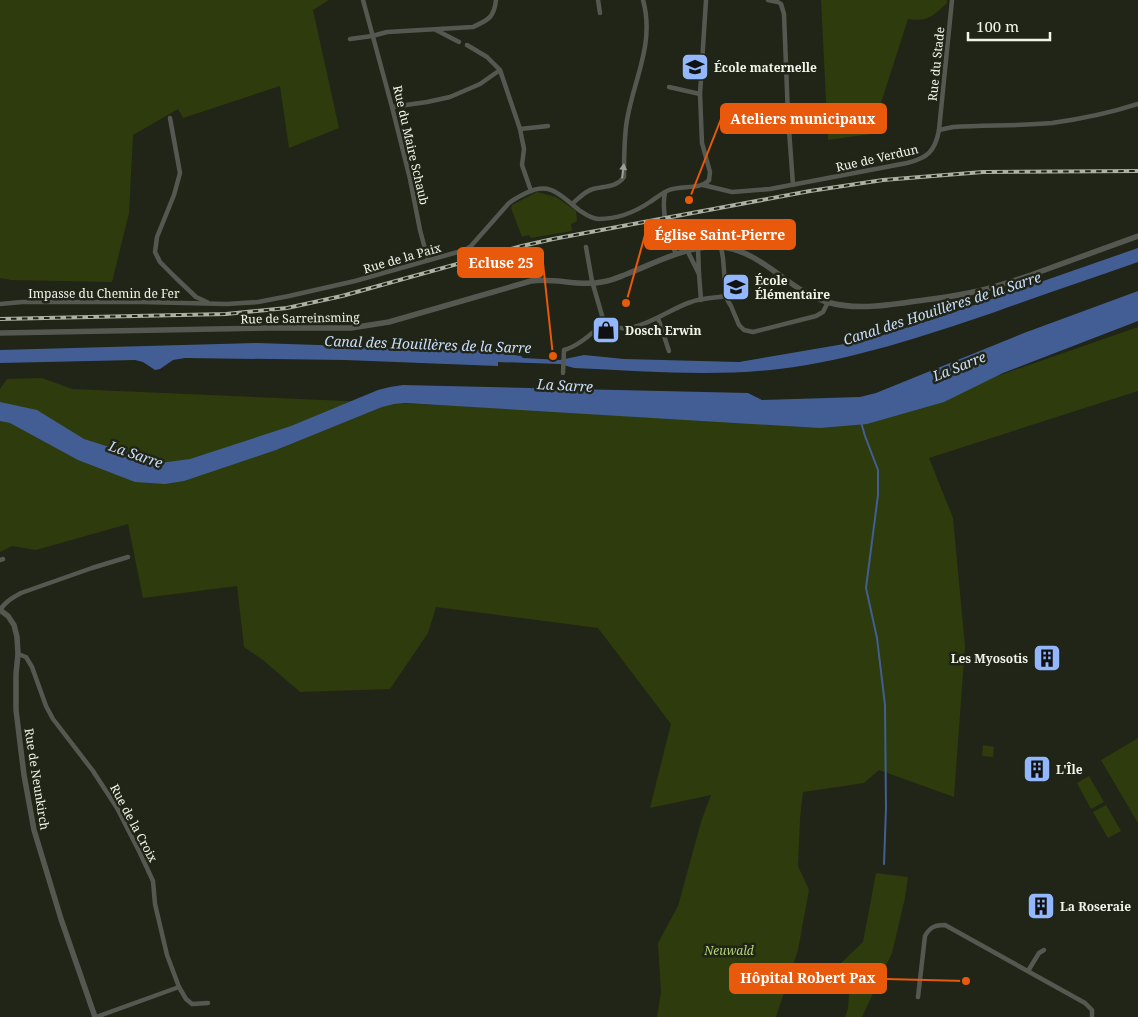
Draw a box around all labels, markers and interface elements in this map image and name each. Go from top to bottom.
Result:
scale bar [968,10,1050,42]
text: 100 m [976,16,1019,36]
street label: Rue du Stade [924,26,948,102]
school or university icon: École maternelle [680,52,710,82]
place label: École maternelle [714,59,817,76]
street label: Rue du Maire Schaub [389,84,433,206]
callout: Ateliers municipaux [721,104,886,133]
text: Ateliers municipaux [730,109,876,128]
street label: Rue de Verdun [834,140,920,176]
one-way arrow [619,162,627,178]
callout: Église Saint-Pierre [645,220,795,249]
text: Église Saint-Pierre [655,225,785,244]
street label: Rue de la Paix [361,239,443,277]
callout: Ecluse 25 [458,248,543,277]
text: Ecluse 25 [469,253,534,272]
water label: Canal des Houillères de la Sarre [841,267,1043,349]
school or university icon: École Élémentaire [721,272,751,302]
place label: École Élémentaire [755,272,830,303]
street label: Impasse du Chemin de Fer [28,285,180,302]
street label: Rue de Sarreinsming [240,308,360,328]
shop icon: Dosch Erwin [591,315,621,345]
place label: Dosch Erwin [625,322,701,339]
water label: Canal des Houillères de la Sarre [324,331,532,357]
water label: La Sarre [929,347,989,386]
water label: La Sarre [536,374,594,396]
water label: La Sarre [106,436,166,472]
building icon: Les Myosotis [1032,643,1062,673]
place label: Les Myosotis [951,650,1028,667]
street label: Rue de Neunkirch [21,727,54,832]
building icon: L'Île [1022,754,1052,784]
place label: L'Île [1056,761,1083,778]
street label: Rue de la Croix [106,781,162,865]
building icon: La Roseraie [1026,891,1056,921]
place label: La Roseraie [1060,898,1131,915]
park label: Neuwald [703,942,754,959]
callout: Hôpital Robert Pax [730,964,886,993]
text: Hôpital Robert Pax [740,968,876,987]

